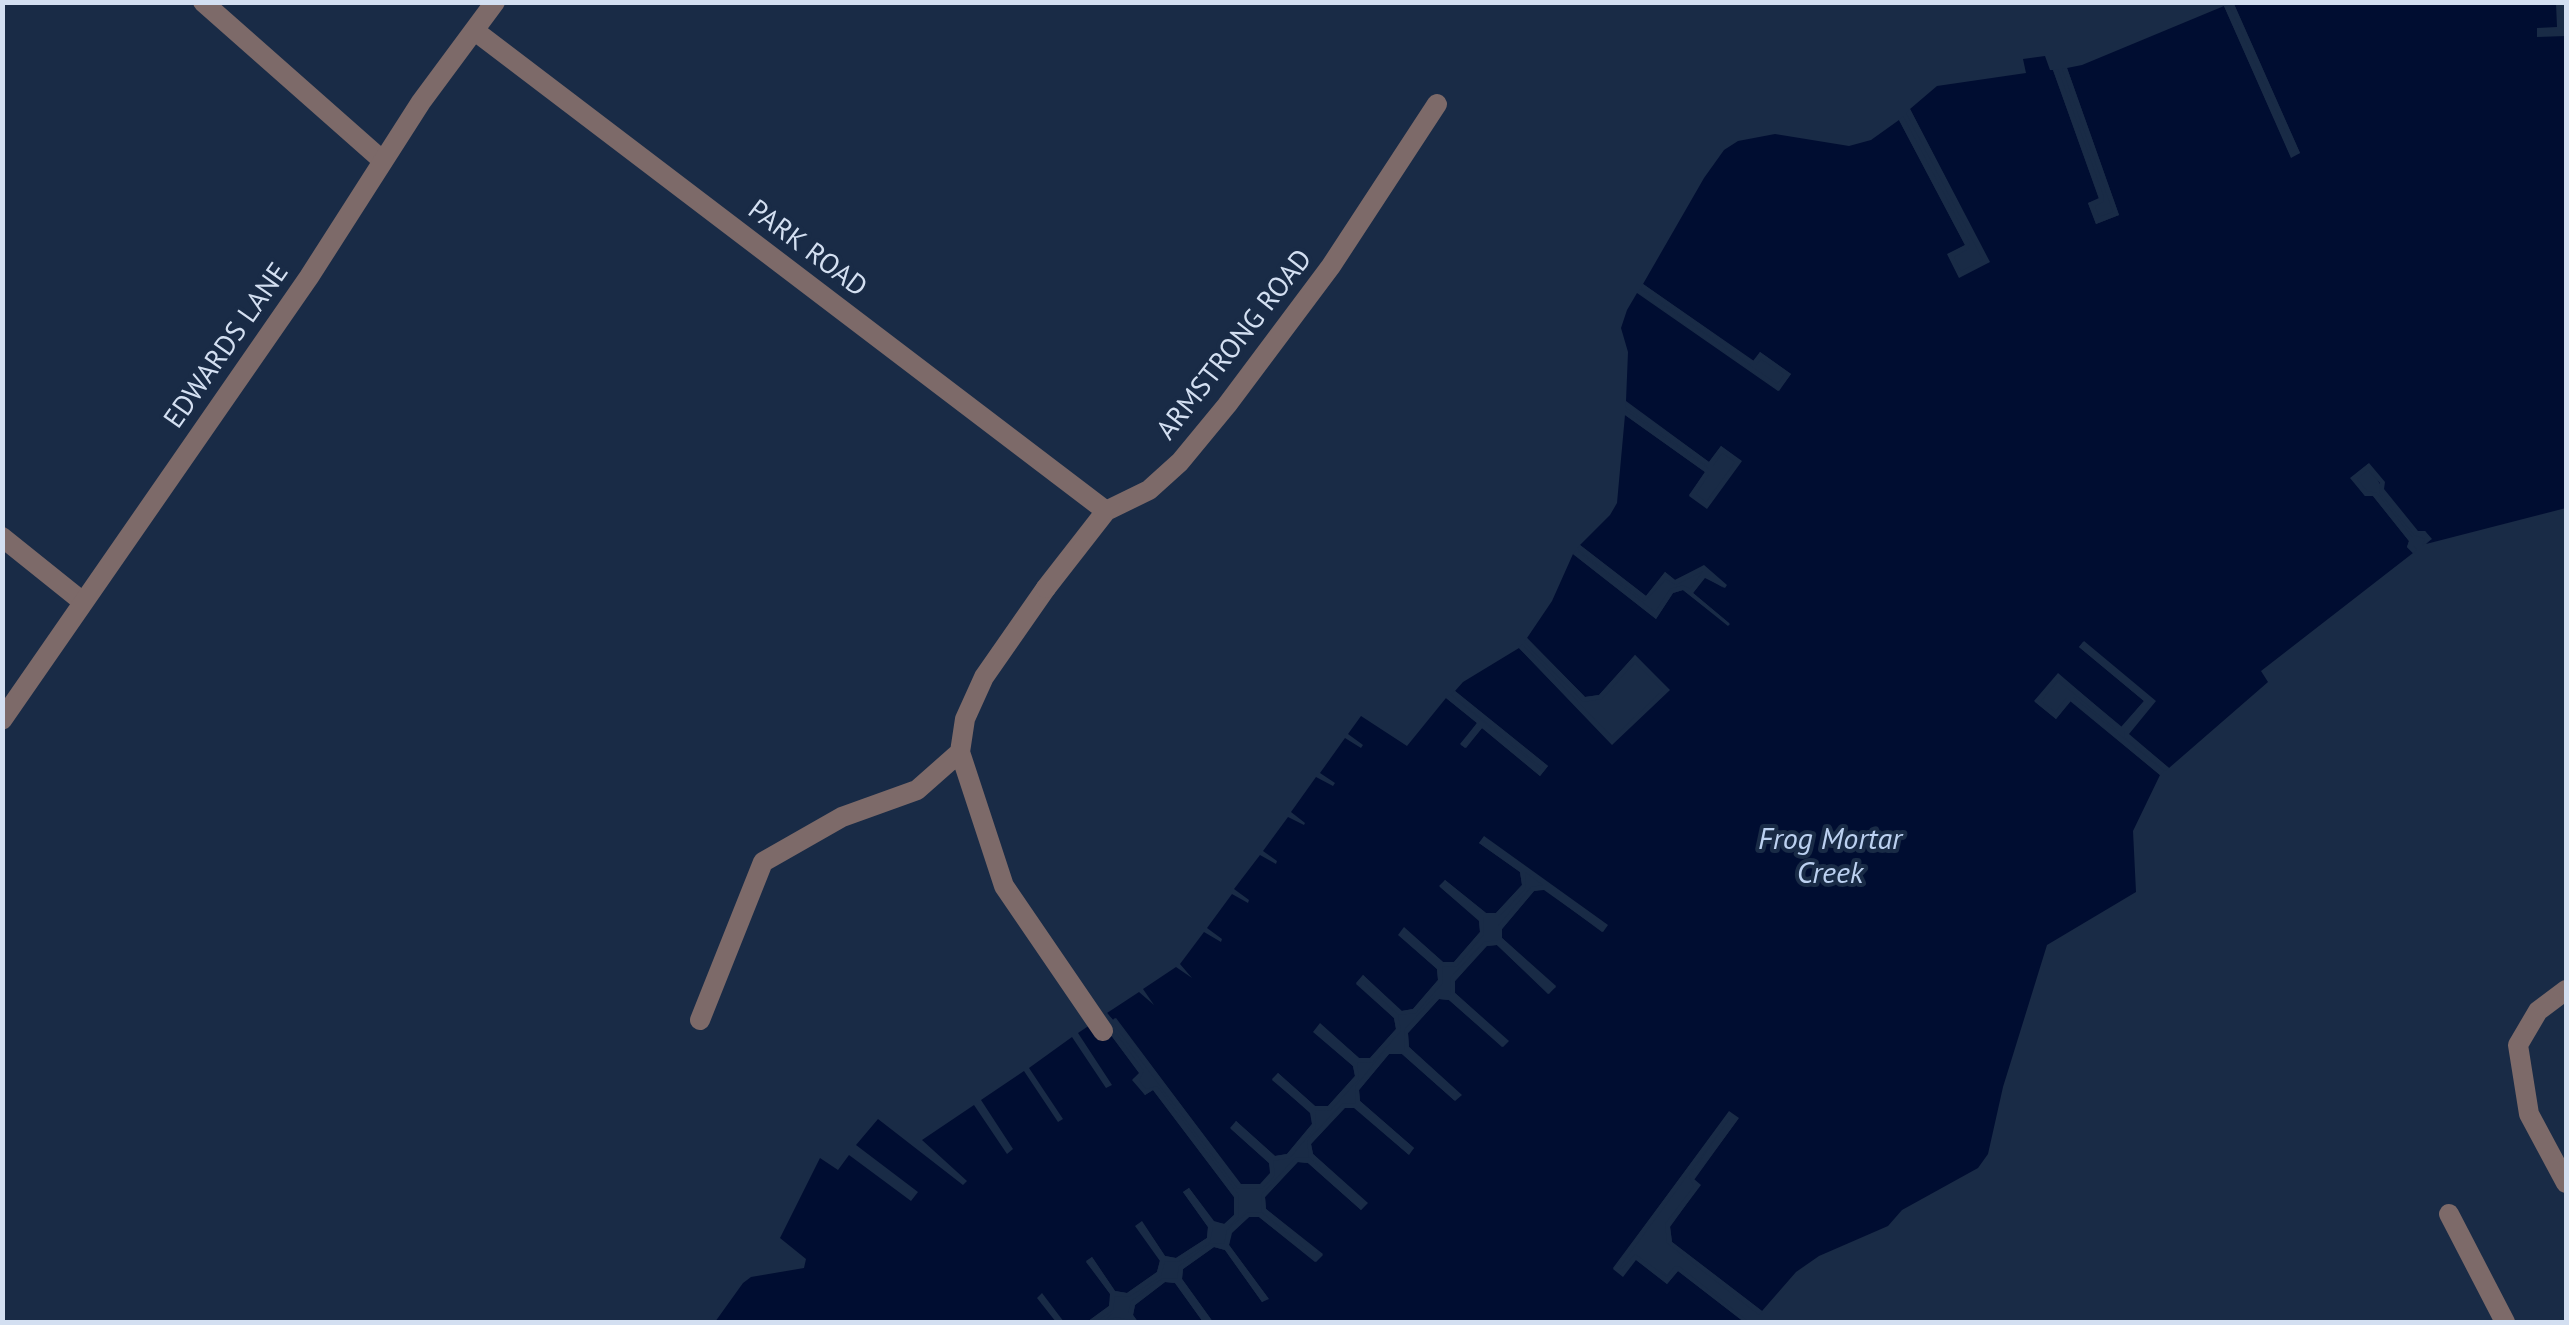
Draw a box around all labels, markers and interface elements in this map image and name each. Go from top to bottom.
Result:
street label: PARK ROAD [741,193,873,305]
street label: ARMSTRONG ROAD [1150,243,1320,447]
street label: EDWARDS LANE [158,257,296,435]
water label: Frog Mortar Creek [1758,822,1902,892]

